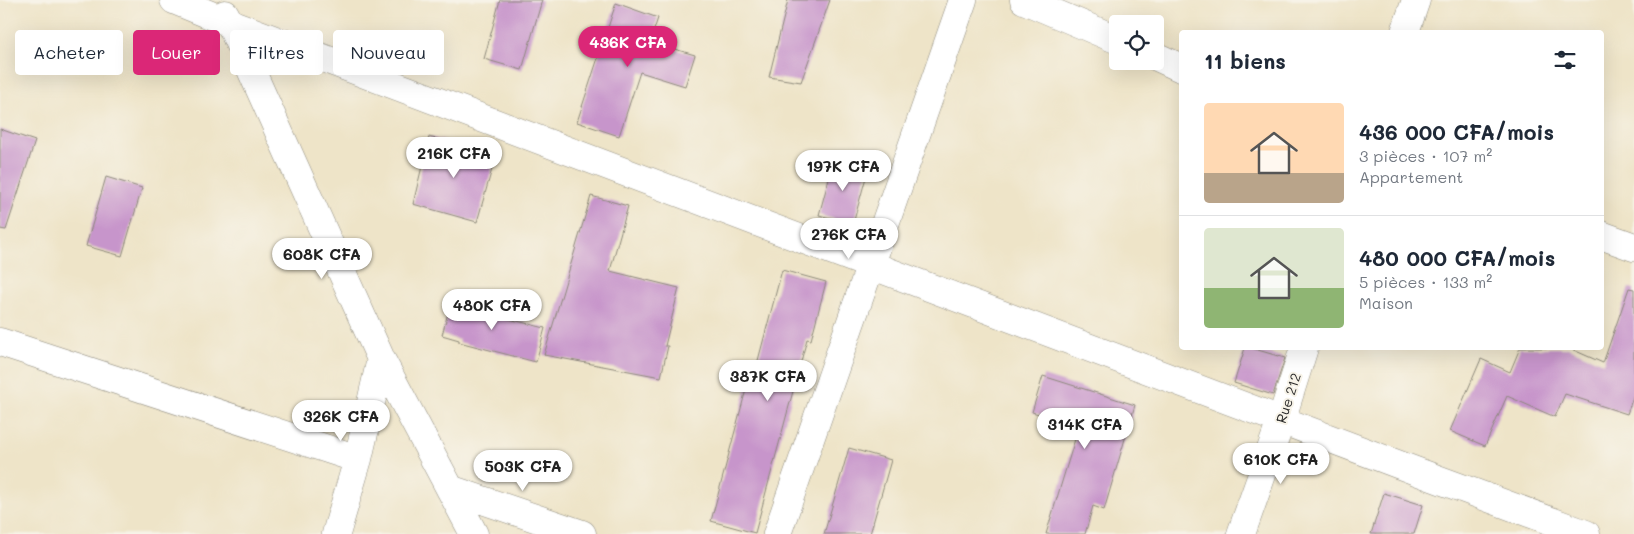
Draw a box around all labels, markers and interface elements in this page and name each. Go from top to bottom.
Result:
map controls [1109,15,1164,70]
button: locate [1109,15,1164,70]
pin: 436K CFA [576,26,680,68]
chip: Acheter [15,30,123,75]
chip: Louer [133,30,220,75]
chip: Filtres [230,30,323,75]
chip: Nouveau [333,30,444,75]
text: 436K CFA [589,31,667,52]
icon: filters [1551,46,1579,74]
text: 11 biens [1204,47,1286,74]
text: 436 000 CFA/mois [1359,118,1554,145]
icon: home [1244,123,1304,183]
pin: 216K CFA [402,136,506,179]
text: 216K CFA [417,142,491,163]
text: 3 pièces · 107 m² [1359,145,1492,166]
pin: 197K CFA [791,150,895,192]
text: 197K CFA [806,155,880,176]
text: Appartement [1359,166,1463,187]
pin: 276K CFA [797,218,901,260]
text: 276K CFA [811,223,887,244]
pin: 608K CFA [270,238,374,280]
text: 608K CFA [283,243,361,264]
text: 480 000 CFA/mois [1359,244,1555,271]
icon: home [1244,248,1304,308]
text: 5 pièces · 133 m² [1359,271,1492,292]
pin: 480K CFA [440,288,544,331]
text: Maison [1359,292,1413,313]
text: 480K CFA [453,294,531,315]
pin: 387K CFA [716,360,820,402]
text: 387K CFA [730,365,806,386]
street label: Rue 212 [1271,371,1305,425]
pin: 326K CFA [289,400,393,442]
text: 326K CFA [303,405,379,426]
pin: 314K CFA [1033,408,1137,450]
text: 314K CFA [1048,413,1122,434]
pin: 610K CFA [1229,442,1333,485]
text: 610K CFA [1243,448,1319,469]
pin: 503K CFA [471,450,575,492]
text: 503K CFA [484,455,562,476]

